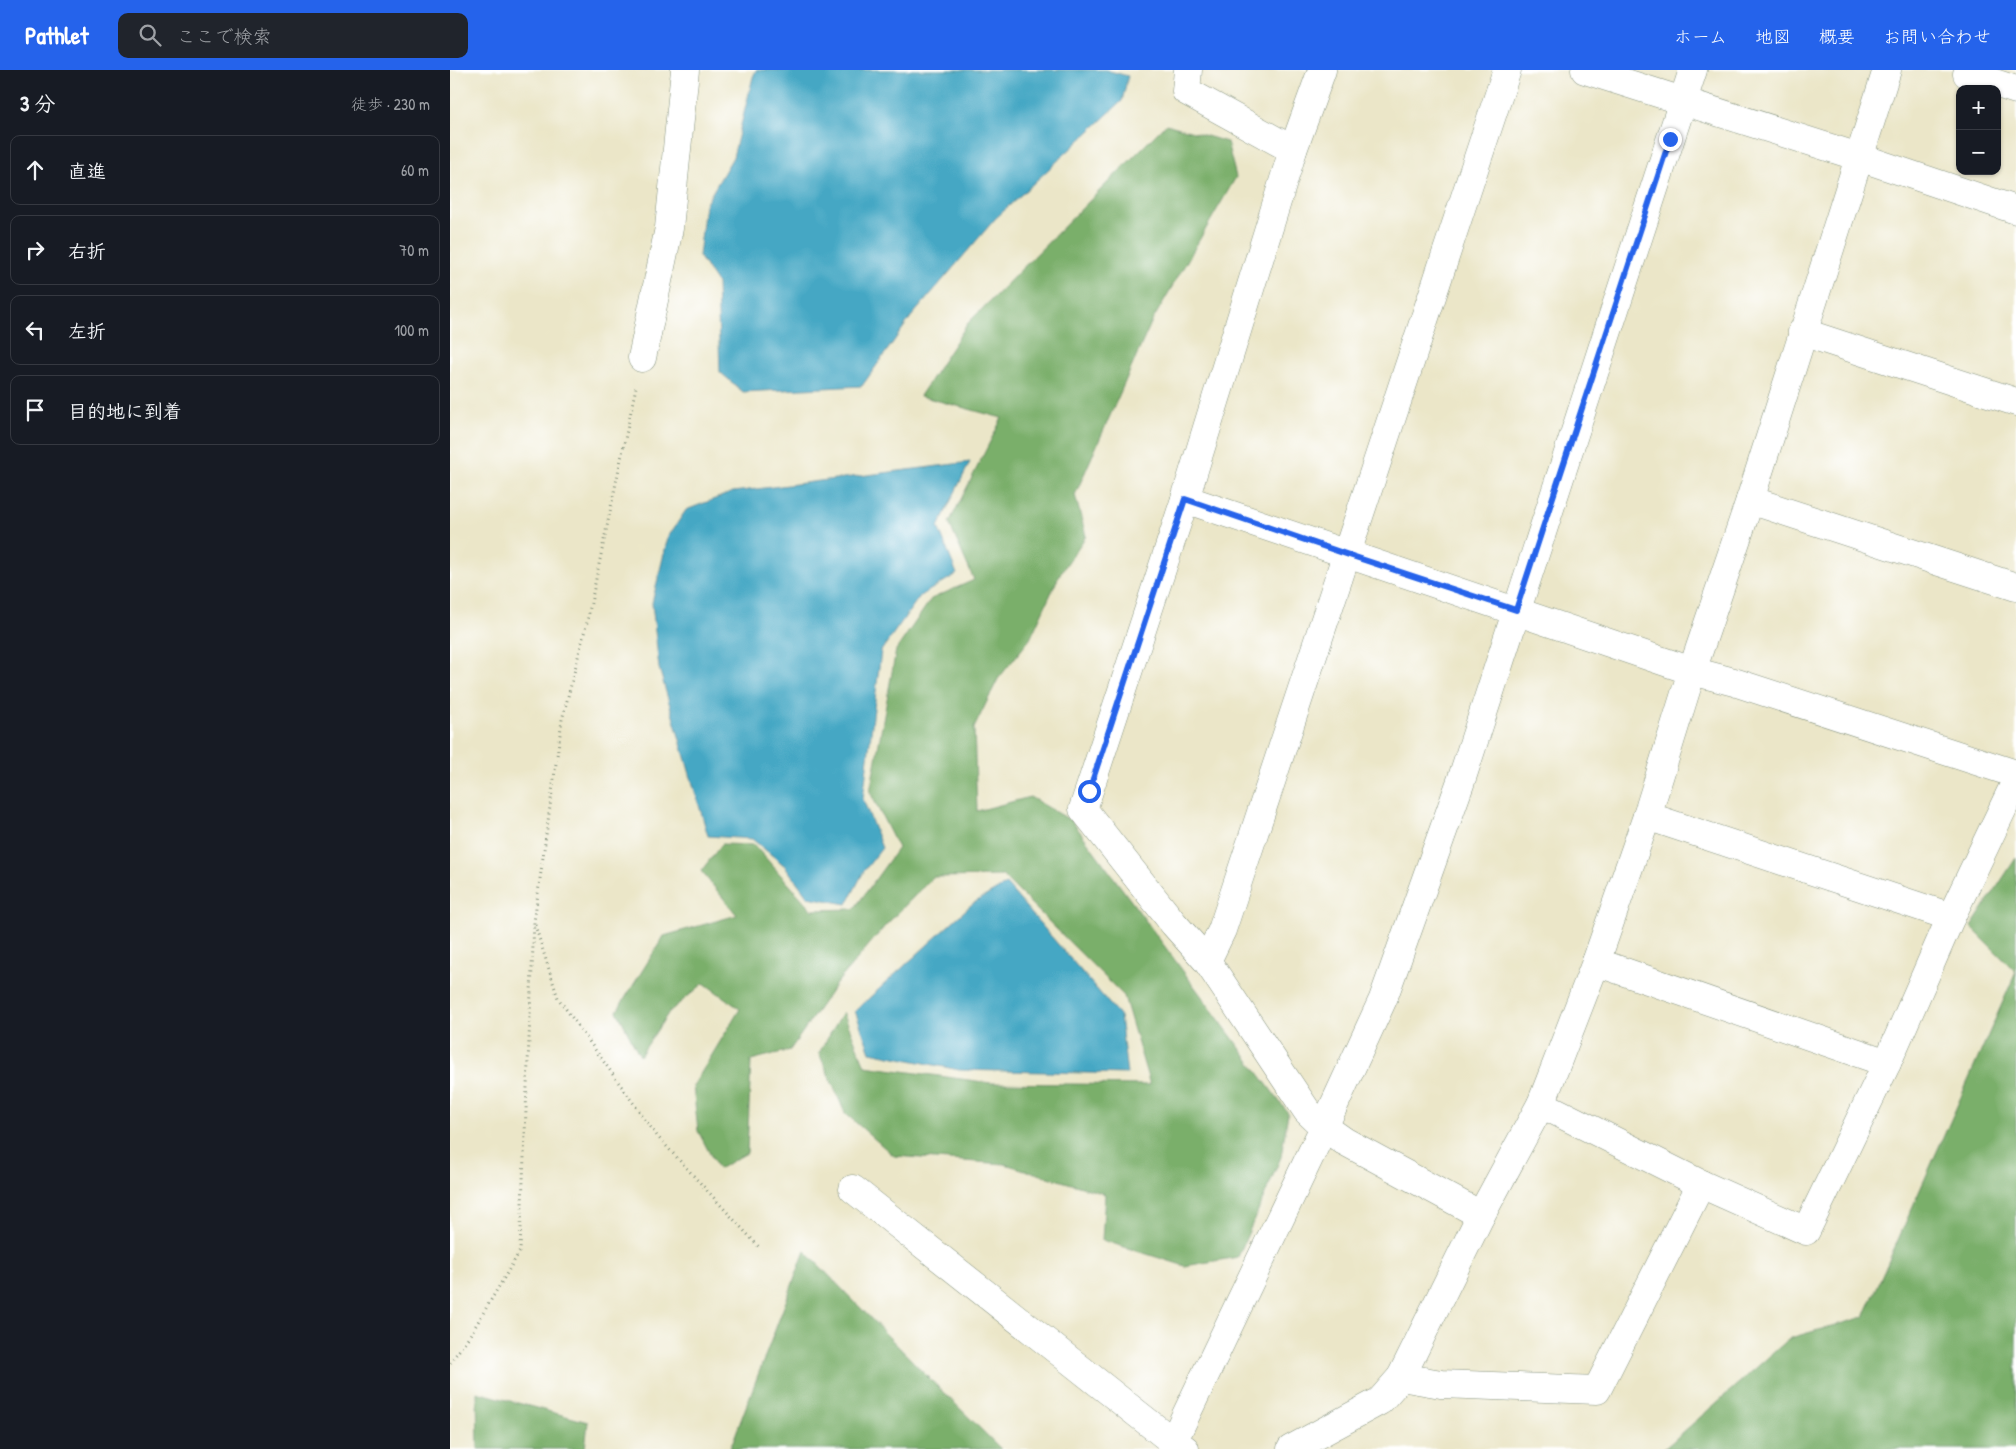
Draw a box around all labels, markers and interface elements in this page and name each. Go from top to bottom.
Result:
search box [118,13,468,58]
text: Pathlet [25,19,88,51]
icon: search [136,21,164,49]
text: ここで検索 [176,23,272,49]
text: ホーム [1674,24,1727,49]
text: 地図 [1755,24,1791,49]
text: 概要 [1819,24,1855,49]
text: お問い合わせ [1883,24,1991,49]
map controls [1956,85,2001,175]
button: + [1956,85,2001,130]
text: 3 分 [20,89,55,118]
text: 徒歩 · 230 m [351,93,430,115]
route end [1659,128,1682,151]
button: − [1956,130,2001,175]
icon: ahead [21,156,49,184]
text: 直進 [68,158,106,184]
text: 60 m [401,159,429,181]
icon: right [21,236,49,264]
text: 右折 [68,238,106,264]
text: 70 m [399,239,429,261]
icon: left [21,316,49,344]
text: 左折 [68,318,106,344]
text: 100 m [394,319,429,341]
icon: arrive [21,396,49,424]
text: 目的地に到着 [68,398,182,424]
route start [1078,780,1101,803]

